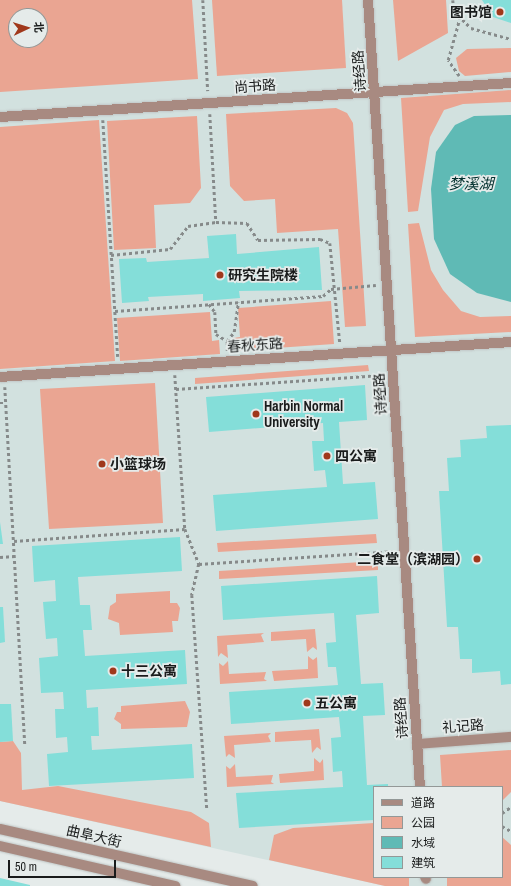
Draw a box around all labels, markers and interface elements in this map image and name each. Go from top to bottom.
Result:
place label: 图书馆 [450,4,492,20]
marker: 图书馆 [495,7,505,17]
north arrow [8,8,48,48]
text: 北 [32,21,46,33]
street label: 诗经路 [349,49,369,93]
street label: 尚书路 [233,76,277,96]
water label: 梦溪湖 [449,175,493,193]
place label: 研究生院楼 [228,267,298,283]
marker: 研究生院楼 [215,270,225,280]
street label: 春秋东路 [226,335,284,355]
street label: 诗经路 [370,372,390,416]
place label: Harbin Normal University [264,398,343,430]
marker: Harbin Normal University [251,409,261,419]
place label: 四公寓 [335,448,377,464]
marker: 四公寓 [322,451,332,461]
place label: 小篮球场 [110,456,166,472]
marker: 小篮球场 [97,459,107,469]
place label: 二食堂（滨湖园） [357,551,469,567]
marker: 二食堂（滨湖园） [472,554,482,564]
place label: 十三公寓 [121,663,177,679]
marker: 十三公寓 [108,666,118,676]
place label: 五公寓 [315,695,357,711]
street label: 诗经路 [391,696,411,740]
marker: 五公寓 [302,698,312,708]
street label: 礼记路 [441,716,485,736]
legend [373,786,503,878]
text: 道路 [411,795,435,811]
text: 公园 [411,815,435,831]
street label: 曲阜大街 [65,822,123,850]
text: 水域 [411,835,435,851]
scale bar [10,852,118,878]
text: 建筑 [411,855,435,871]
text: 50 m [15,859,37,875]

